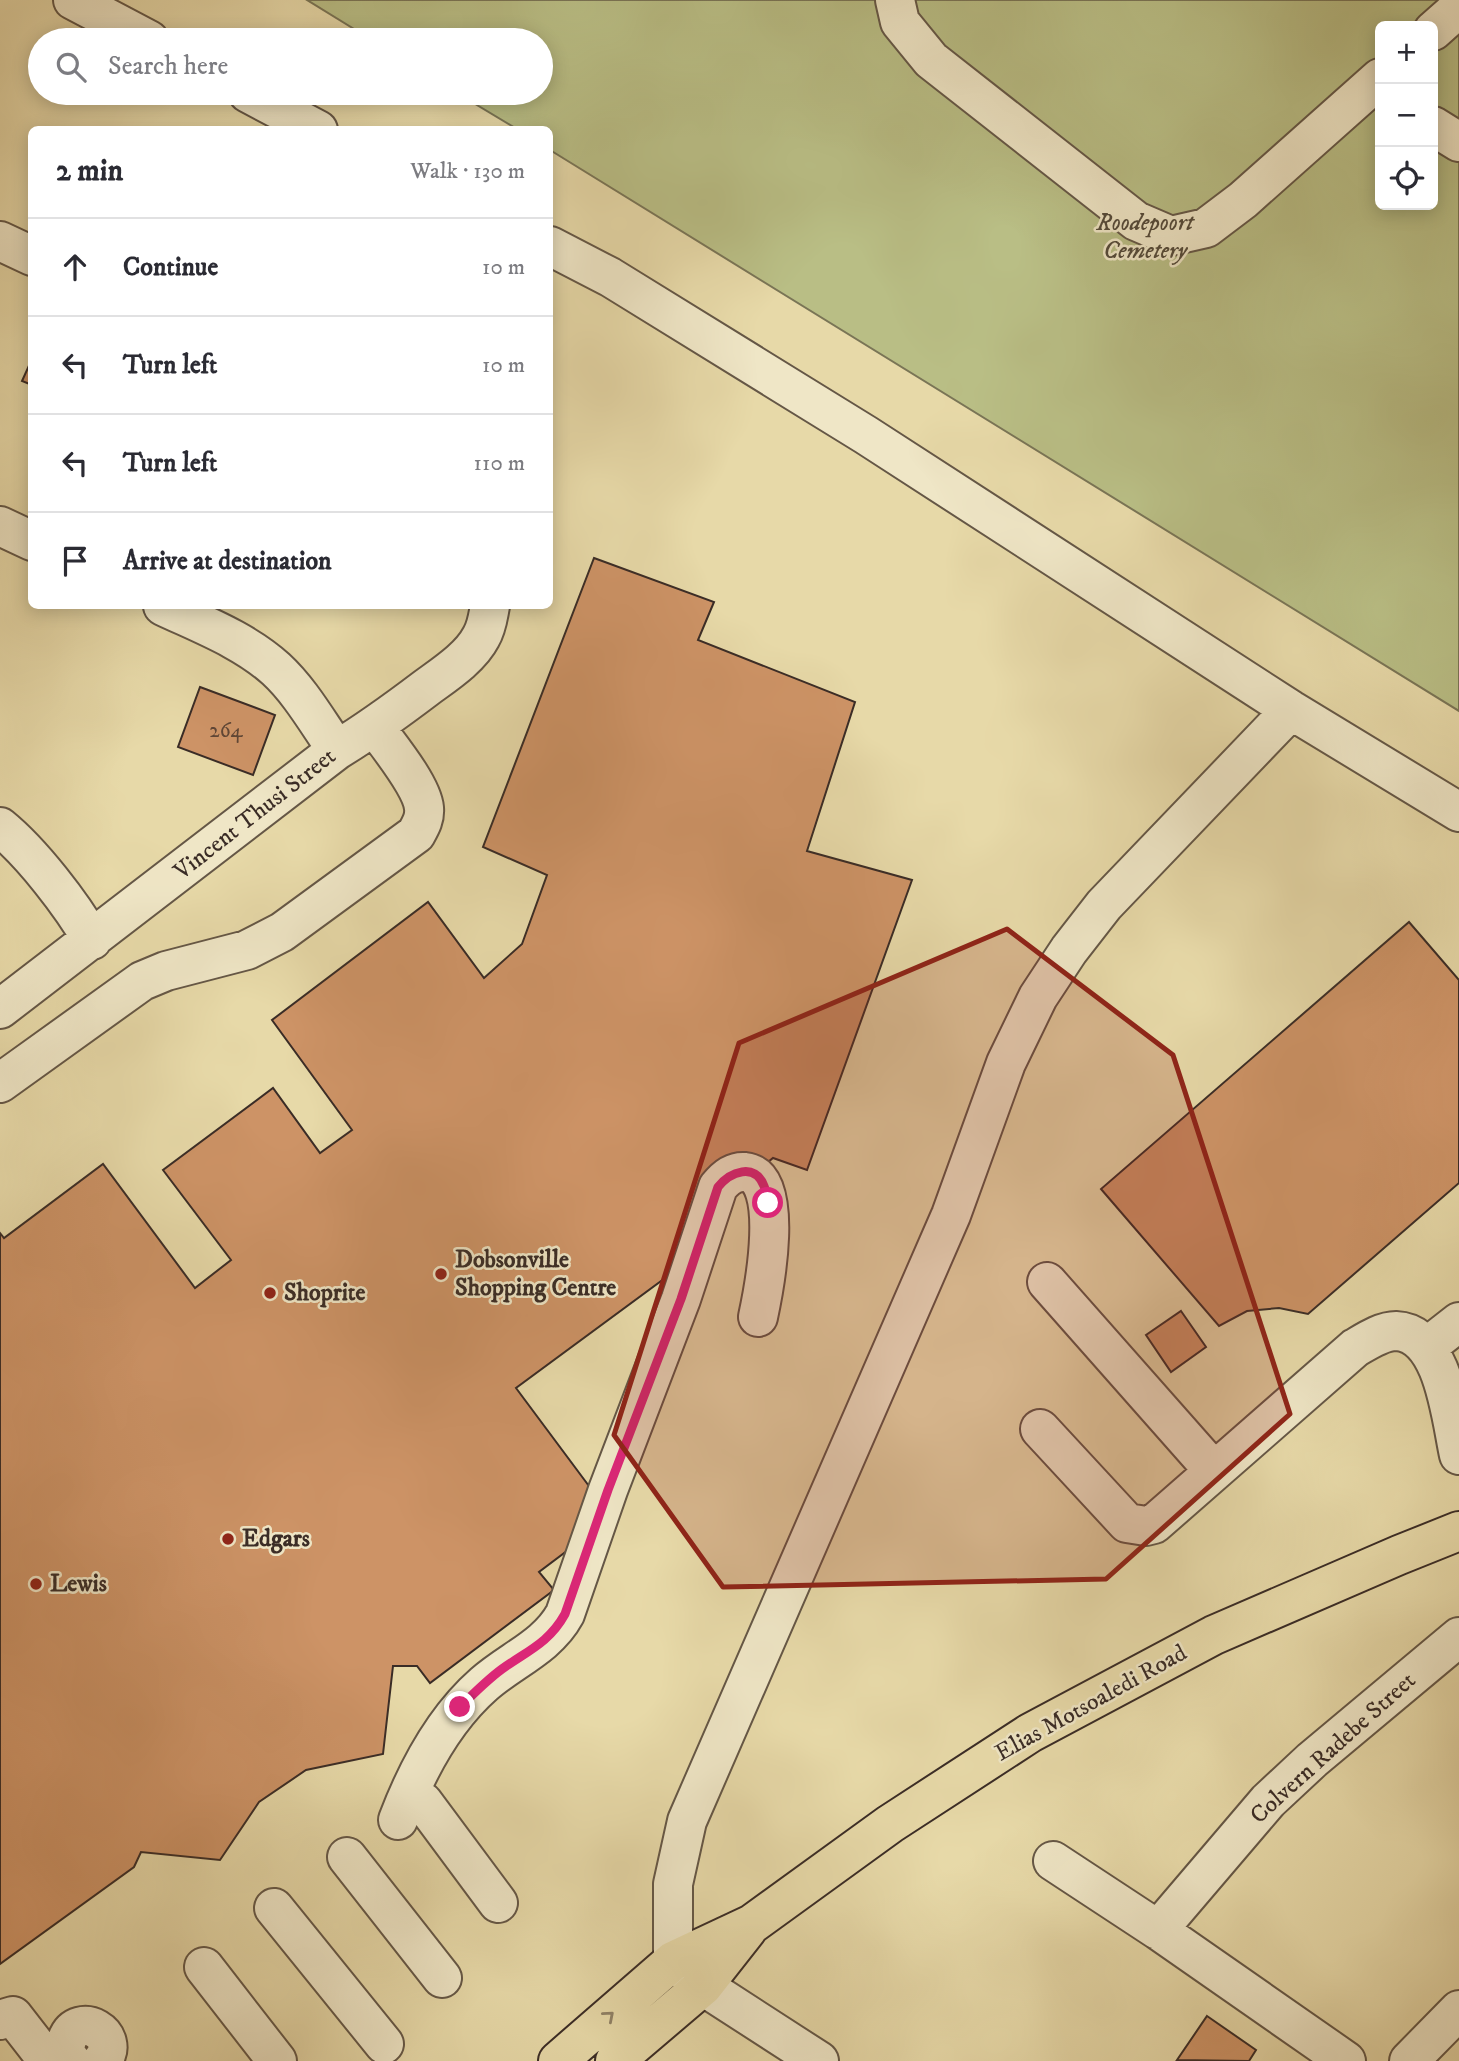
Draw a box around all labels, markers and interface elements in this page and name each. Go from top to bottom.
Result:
map controls [1375,21,1438,210]
button: + [1375,21,1438,84]
search box [28,28,553,105]
icon: search [52,48,90,86]
text: Search here [108,50,228,83]
button: − [1375,84,1438,147]
button: locate [1375,147,1438,210]
text: 2 min [56,153,123,190]
text: Walk · 130 m [410,157,525,186]
park label: Roodepoort Cemetery [1096,208,1195,266]
icon: ahead [56,248,94,286]
text: Continue [123,251,218,284]
text: 10 m [482,253,525,282]
icon: left [56,346,94,384]
text: Turn left [123,349,217,382]
text: 10 m [482,351,525,380]
icon: left [56,444,94,482]
text: Turn left [123,447,217,480]
text: 110 m [474,449,525,478]
icon: arrive [56,542,94,580]
text: Arrive at destination [123,545,332,578]
house number: 264 [209,718,244,744]
street label: Vincent Thusi Street [167,741,342,887]
route start [752,1187,783,1218]
place label: Dobsonville Shopping Centre [455,1245,616,1303]
marker: Dobsonville Shopping Centre [433,1266,449,1282]
place label: Shoprite [284,1278,365,1308]
marker: Shoprite [262,1285,278,1301]
place label: Edgars [242,1524,310,1554]
marker: Edgars [220,1531,236,1547]
place label: Lewis [50,1569,107,1599]
marker: Lewis [28,1576,44,1592]
street label: Elias Motsoaledi Road [990,1638,1192,1768]
street label: Colvern Radebe Street [1244,1665,1422,1830]
route end [444,1691,475,1722]
one-way arrow [601,2012,614,2024]

